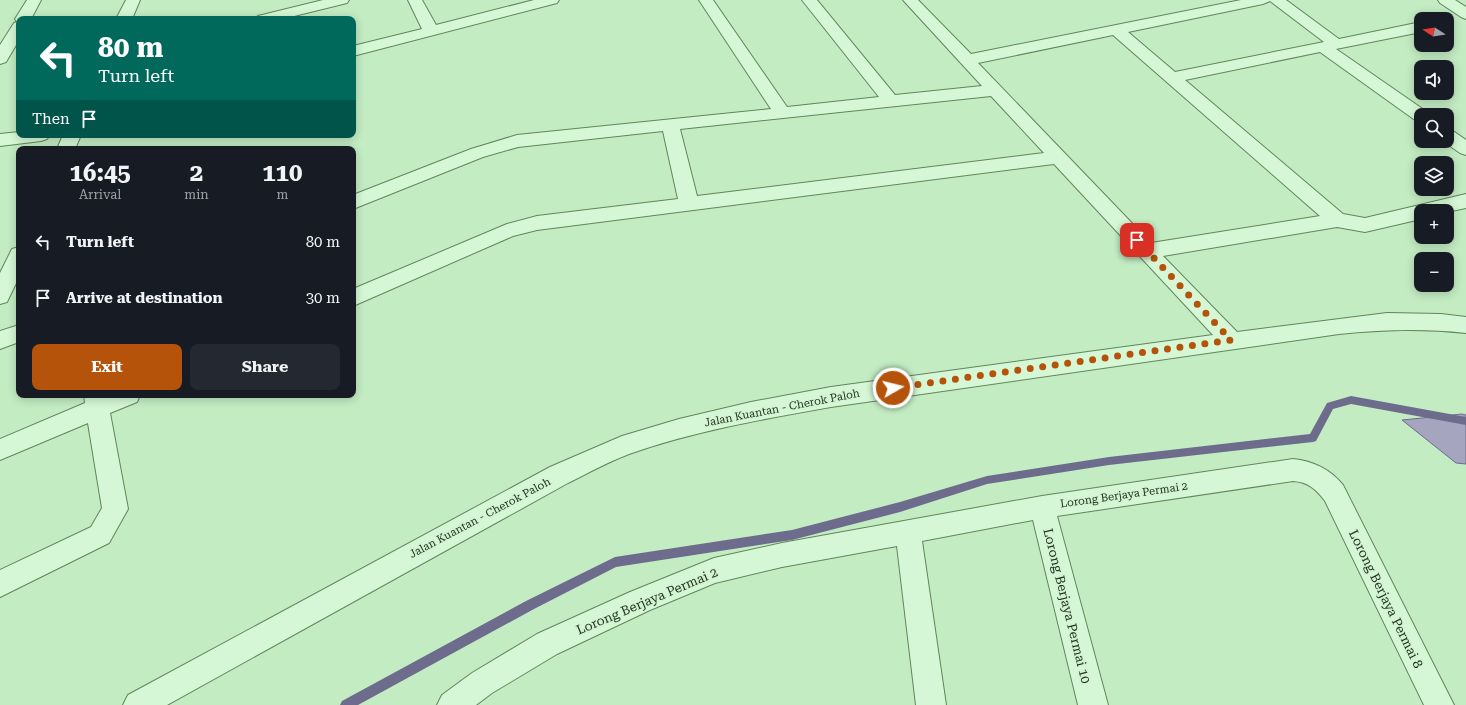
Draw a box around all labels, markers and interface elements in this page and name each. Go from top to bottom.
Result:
north arrow [1414,12,1454,52]
map controls [1414,12,1454,292]
text: 80 m [98,31,163,64]
icon: left [32,32,84,84]
button: sound [1414,60,1454,100]
text: Turn left [98,65,174,86]
icon: arrive [78,108,100,130]
button: search [1414,108,1454,148]
text: Then [32,110,70,128]
button: layers [1414,156,1454,196]
text: 16:45 [70,159,131,187]
text: 2 [190,159,203,187]
text: 110 [262,159,303,187]
text: Arrival [79,187,121,202]
text: min [184,187,209,202]
text: m [276,187,288,202]
button: + [1414,204,1454,244]
pin [1120,223,1154,257]
icon: arrive [1126,229,1148,251]
icon: left [32,231,54,253]
text: Turn left [66,233,134,251]
text: 80 m [306,233,340,251]
button: − [1414,252,1454,292]
icon: arrive [32,287,54,309]
text: Arrive at destination [66,289,222,307]
text: 30 m [306,289,340,307]
button: Exit [32,344,182,390]
button: Share [190,344,340,390]
position arrow [872,367,914,409]
street label: Jalan Kuantan - Cherok Paloh [703,387,861,429]
street label: Jalan Kuantan - Cherok Paloh [407,475,553,561]
street label: Lorong Berjaya Permai 2 [1059,480,1189,510]
street label: Lorong Berjaya Permai 10 [1040,527,1094,685]
street label: Lorong Berjaya Permai 8 [1346,527,1426,671]
street label: Lorong Berjaya Permai 2 [574,564,720,638]

